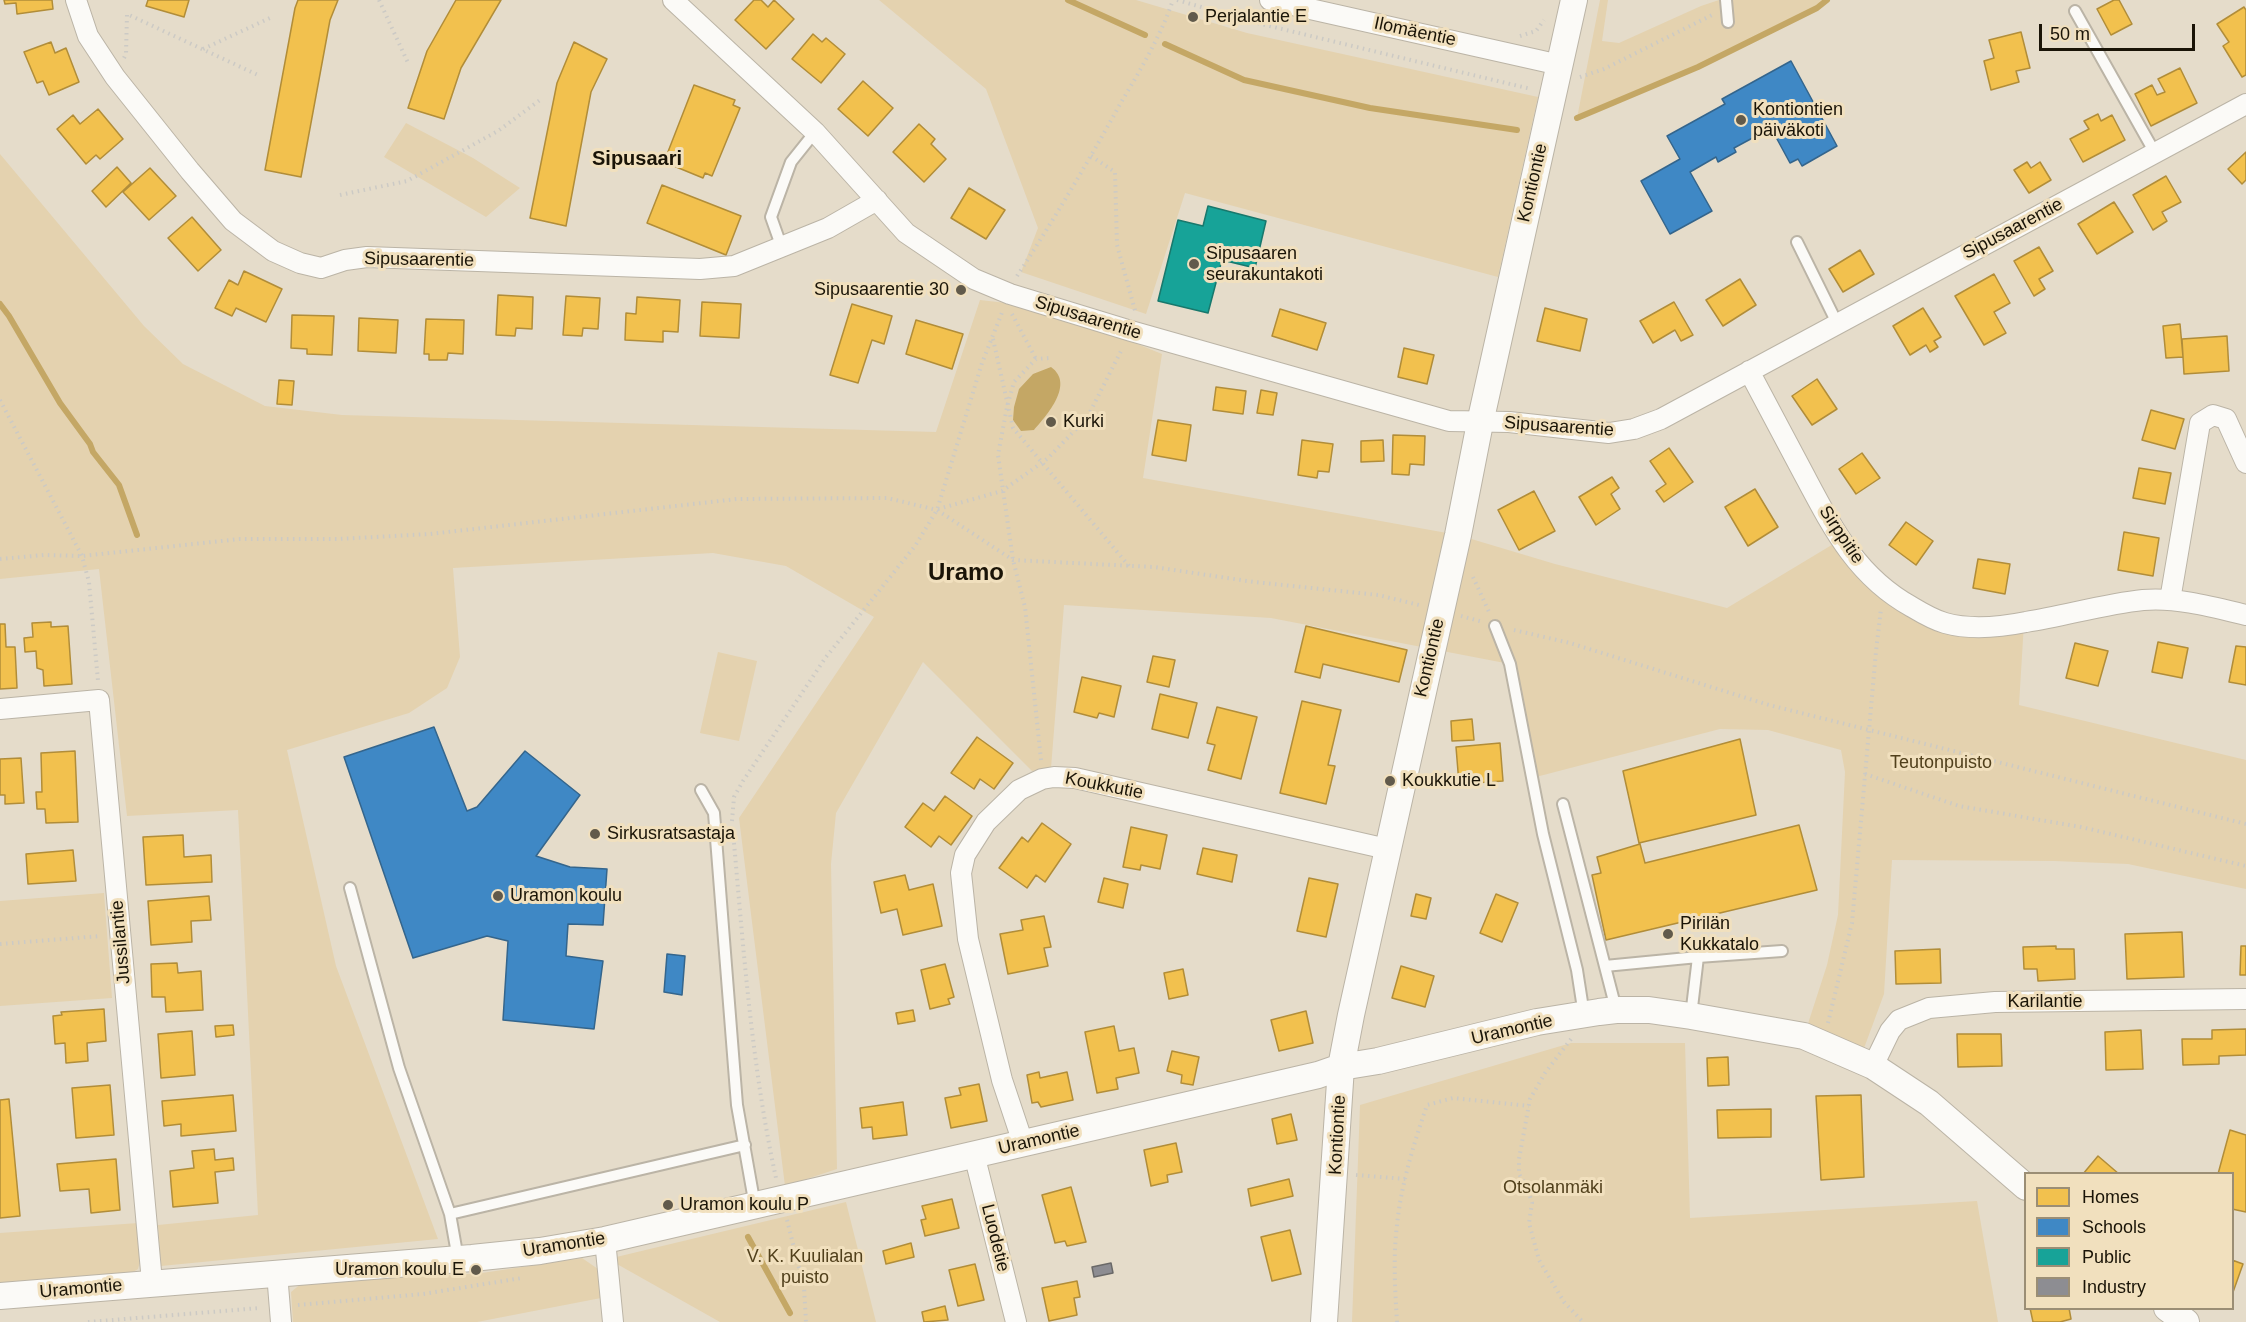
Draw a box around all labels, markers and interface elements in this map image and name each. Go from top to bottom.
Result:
place label: Perjalantie E [1205,6,1307,28]
marker: Perjalantie E [1186,10,1200,24]
scale bar [2042,12,2198,50]
street label: Ilomäentie [1372,13,1458,51]
text: 50 m [2050,24,2090,44]
place label: Kontiontien päiväkoti [1753,99,1843,142]
marker: Kontiontien päiväkoti [1734,113,1748,127]
street label: Kontiontie [1513,142,1553,224]
district label: Sipusaari [592,147,682,171]
street label: Sipusaarentie [1959,194,2067,264]
place label: Sipusaaren seurakuntakoti [1206,243,1323,286]
street label: Sipusaarentie [364,248,474,272]
marker: Sipusaaren seurakuntakoti [1187,257,1201,271]
place label: Sipusaarentie 30 [814,279,949,301]
marker: Sipusaarentie 30 [954,283,968,297]
street label: Sipusaarentie [1032,292,1144,344]
place label: Kurki [1063,411,1104,433]
street label: Sipusaarentie [1503,412,1615,442]
marker: Kurki [1044,415,1058,429]
street label: Sirppitie [1814,502,1868,568]
district label: Uramo [928,559,1004,587]
street label: Kontiontie [1410,617,1450,699]
park label: Teutonpuisto [1890,752,1992,774]
street label: Koukkutie [1063,768,1145,804]
place label: Koukkutie L [1402,770,1496,792]
marker: Koukkutie L [1383,774,1397,788]
place label: Sirkusratsastaja [607,823,735,845]
marker: Sirkusratsastaja [588,827,602,841]
place label: Uramon koulu [510,885,622,907]
marker: Uramon koulu [491,889,505,903]
street label: Jussilantie [107,899,135,985]
place label: Pirilän Kukkatalo [1680,913,1759,956]
marker: Pirilän Kukkatalo [1661,927,1675,941]
street label: Karilantie [2007,991,2083,1013]
street label: Uramontie [1469,1010,1555,1050]
street label: Kontiontie [1325,1094,1351,1176]
street label: Uramontie [996,1120,1082,1160]
legend [2024,1172,2234,1310]
park label: Otsolanmäki [1503,1177,1603,1199]
text: Homes [2082,1187,2139,1207]
place label: Uramon koulu P [680,1194,809,1216]
marker: Uramon koulu P [661,1198,675,1212]
street label: Luodetie [976,1202,1014,1274]
text: Schools [2082,1217,2146,1237]
street label: Uramontie [521,1228,607,1262]
park label: V. K. Kuulialan puisto [747,1246,863,1288]
text: Public [2082,1247,2131,1267]
place label: Uramon koulu E [335,1259,464,1281]
marker: Uramon koulu E [469,1263,483,1277]
street label: Uramontie [39,1275,123,1303]
text: Industry [2082,1277,2146,1297]

